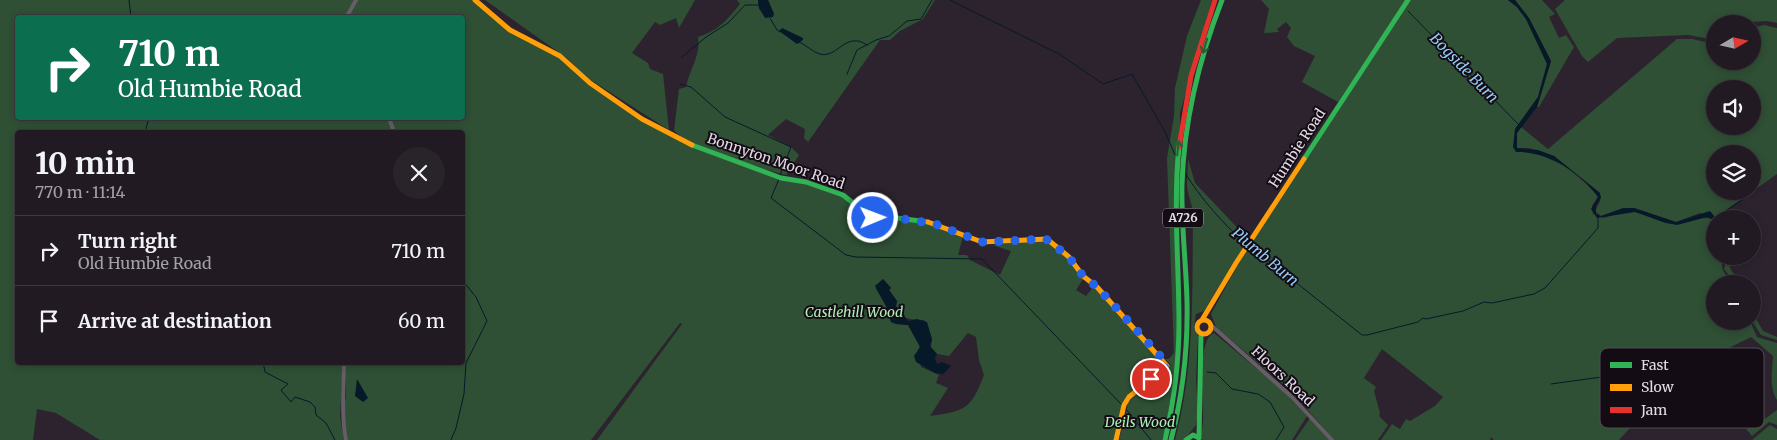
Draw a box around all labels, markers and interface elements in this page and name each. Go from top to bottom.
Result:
north arrow [1706,15,1761,70]
map controls [1706,15,1761,330]
water label: Bogside Burn [1426,29,1502,107]
text: 710 m [118,32,220,76]
icon: right [35,35,100,100]
one-way arrow [1200,37,1210,53]
text: Old Humbie Road [118,75,302,103]
button: sound [1706,80,1761,135]
street label: Humbie Road [1265,105,1330,191]
street label: Bonnyton Moor Road [705,129,848,193]
one-way arrow [1173,140,1183,156]
text: 10 min [35,144,135,182]
button: layers [1706,145,1761,200]
button: close [393,147,445,199]
text: 770 m · 11:14 [35,182,125,202]
position arrow [846,191,898,243]
road number: A726 [1163,208,1203,228]
button: + [1706,210,1761,265]
water label: Plumb Burn [1228,223,1303,290]
text: Turn right [78,229,177,253]
icon: right [35,237,63,265]
text: 710 m [391,239,445,263]
text: Old Humbie Road [78,253,212,273]
button: − [1706,275,1761,330]
park label: Castlehill Wood [805,303,903,321]
icon: arrive [35,307,63,335]
text: Arrive at destination [78,309,272,333]
text: 60 m [398,309,445,333]
street label: Floors Road [1248,342,1319,410]
legend [1600,348,1764,428]
text: Fast [1641,356,1669,374]
pin [1130,358,1172,400]
icon: arrive [1137,365,1165,393]
text: Slow [1641,378,1674,396]
text: Jam [1640,401,1667,419]
park label: Deils Wood [1104,413,1175,431]

